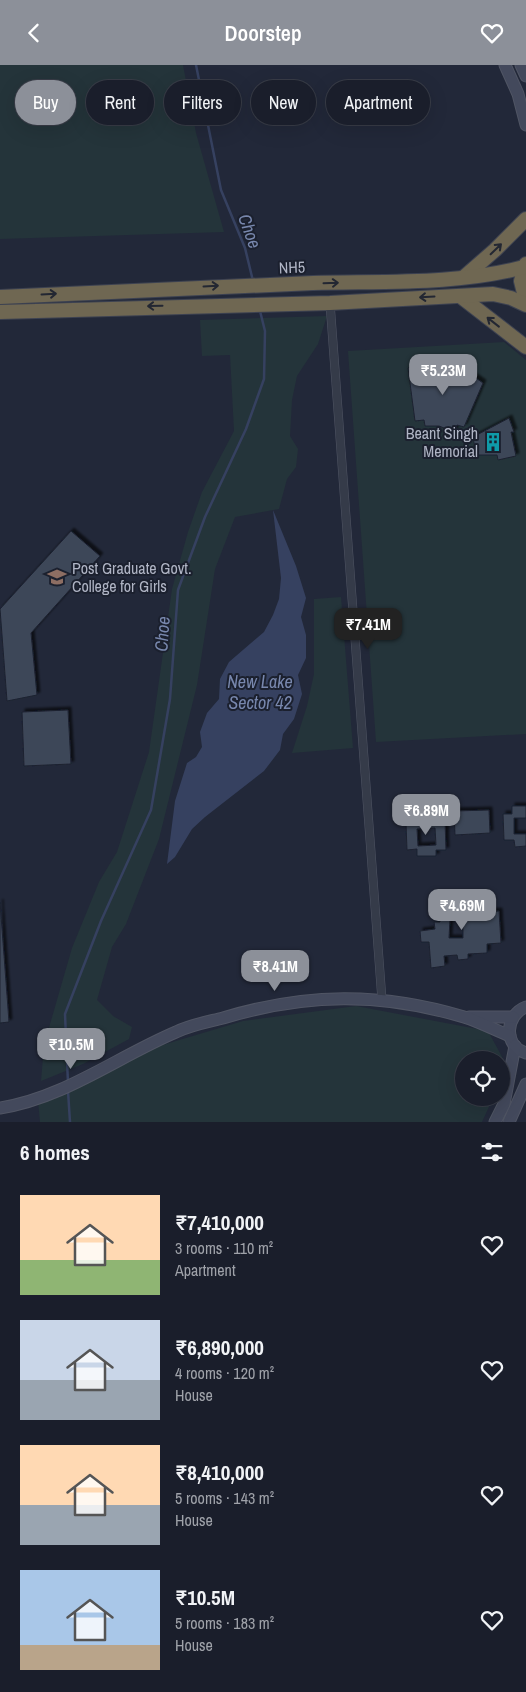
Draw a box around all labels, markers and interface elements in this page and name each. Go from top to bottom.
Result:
text: Doorstep [224,18,302,48]
icon: back [20,19,48,47]
icon: heart [478,19,506,47]
chip: Buy [15,80,76,125]
chip: Rent [86,80,154,125]
chip: Filters [164,80,241,125]
chip: New [251,80,316,125]
chip: Apartment [326,80,430,125]
water label: Choe [232,210,268,252]
one-way arrow [490,243,502,255]
street label: NH5 [278,256,306,278]
one-way arrow [322,278,338,288]
one-way arrow [203,282,219,291]
one-way arrow [40,290,56,299]
one-way arrow [419,293,435,302]
one-way arrow [147,301,164,311]
one-way arrow [487,316,500,327]
pin: ₹5.23M [402,353,484,396]
text: ₹5.23M [420,359,466,381]
place label: Beant Singh Memorial [406,422,478,462]
building icon: Beant Singh Memorial [482,431,504,453]
place label: Post Graduate Govt. College for Girls [72,557,192,597]
school or university icon: Post Graduate Govt. College for Girls [46,566,68,588]
pin: ₹7.41M [327,607,409,650]
text: ₹7.41M [345,613,391,635]
water label: Choe [148,616,176,652]
water label: New Lake Sector 42 [227,669,293,715]
pin: ₹6.89M [385,793,467,836]
text: ₹6.89M [403,799,449,821]
pin: ₹4.69M [421,889,503,931]
text: ₹4.69M [439,894,485,916]
pin: ₹8.41M [234,949,316,992]
text: ₹8.41M [252,955,298,977]
pin: ₹10.5M [30,1027,112,1070]
text: ₹10.5M [48,1033,94,1055]
map controls [455,1051,510,1106]
button: locate [455,1051,510,1106]
text: 6 homes [20,1138,90,1167]
icon: filters [478,1138,506,1166]
text: ₹7,410,000 [175,1208,264,1237]
icon: home [60,1215,120,1275]
icon: heart [478,1231,506,1259]
text: 3 rooms · 110 m² [175,1237,273,1259]
text: Apartment [175,1259,236,1281]
text: ₹6,890,000 [175,1333,264,1362]
icon: home [60,1340,120,1400]
icon: heart [478,1356,506,1384]
text: 4 rooms · 120 m² [175,1362,274,1384]
text: House [175,1384,213,1406]
text: ₹8,410,000 [175,1458,264,1487]
icon: home [60,1465,120,1525]
icon: heart [478,1481,506,1509]
text: 5 rooms · 143 m² [175,1487,274,1509]
text: House [175,1509,213,1531]
text: ₹10.5M [175,1583,235,1612]
icon: home [60,1590,120,1650]
icon: heart [478,1606,506,1634]
text: 5 rooms · 183 m² [175,1612,274,1634]
text: House [175,1634,213,1656]

